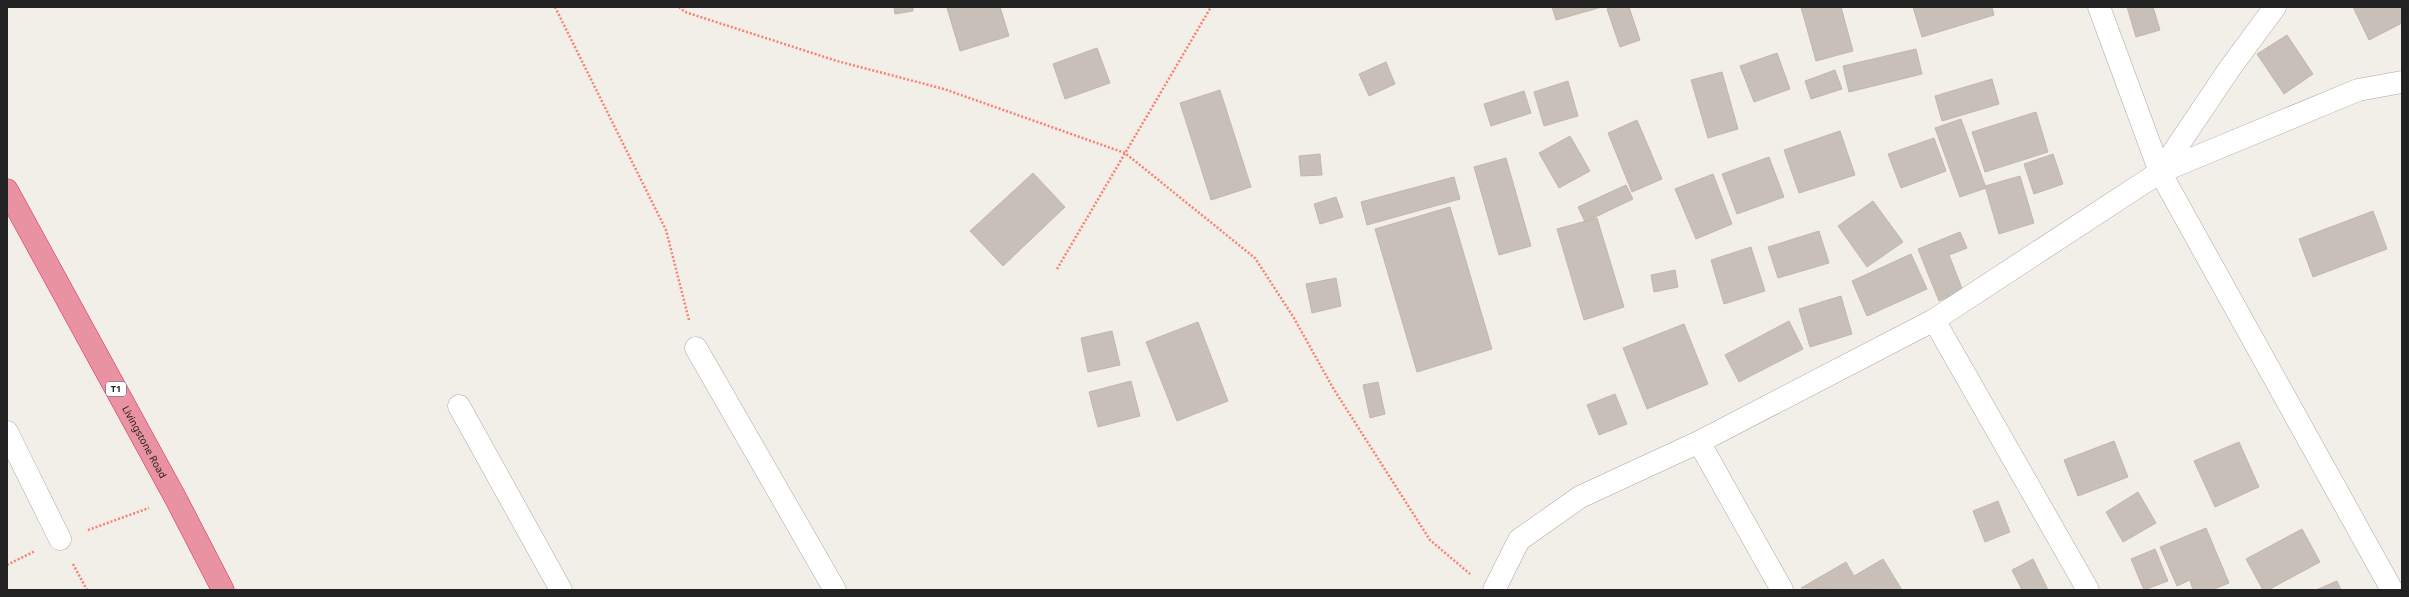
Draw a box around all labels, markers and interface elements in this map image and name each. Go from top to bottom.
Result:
road number: T1 [106,382,126,396]
street label: Livingstone Road [119,403,170,481]

